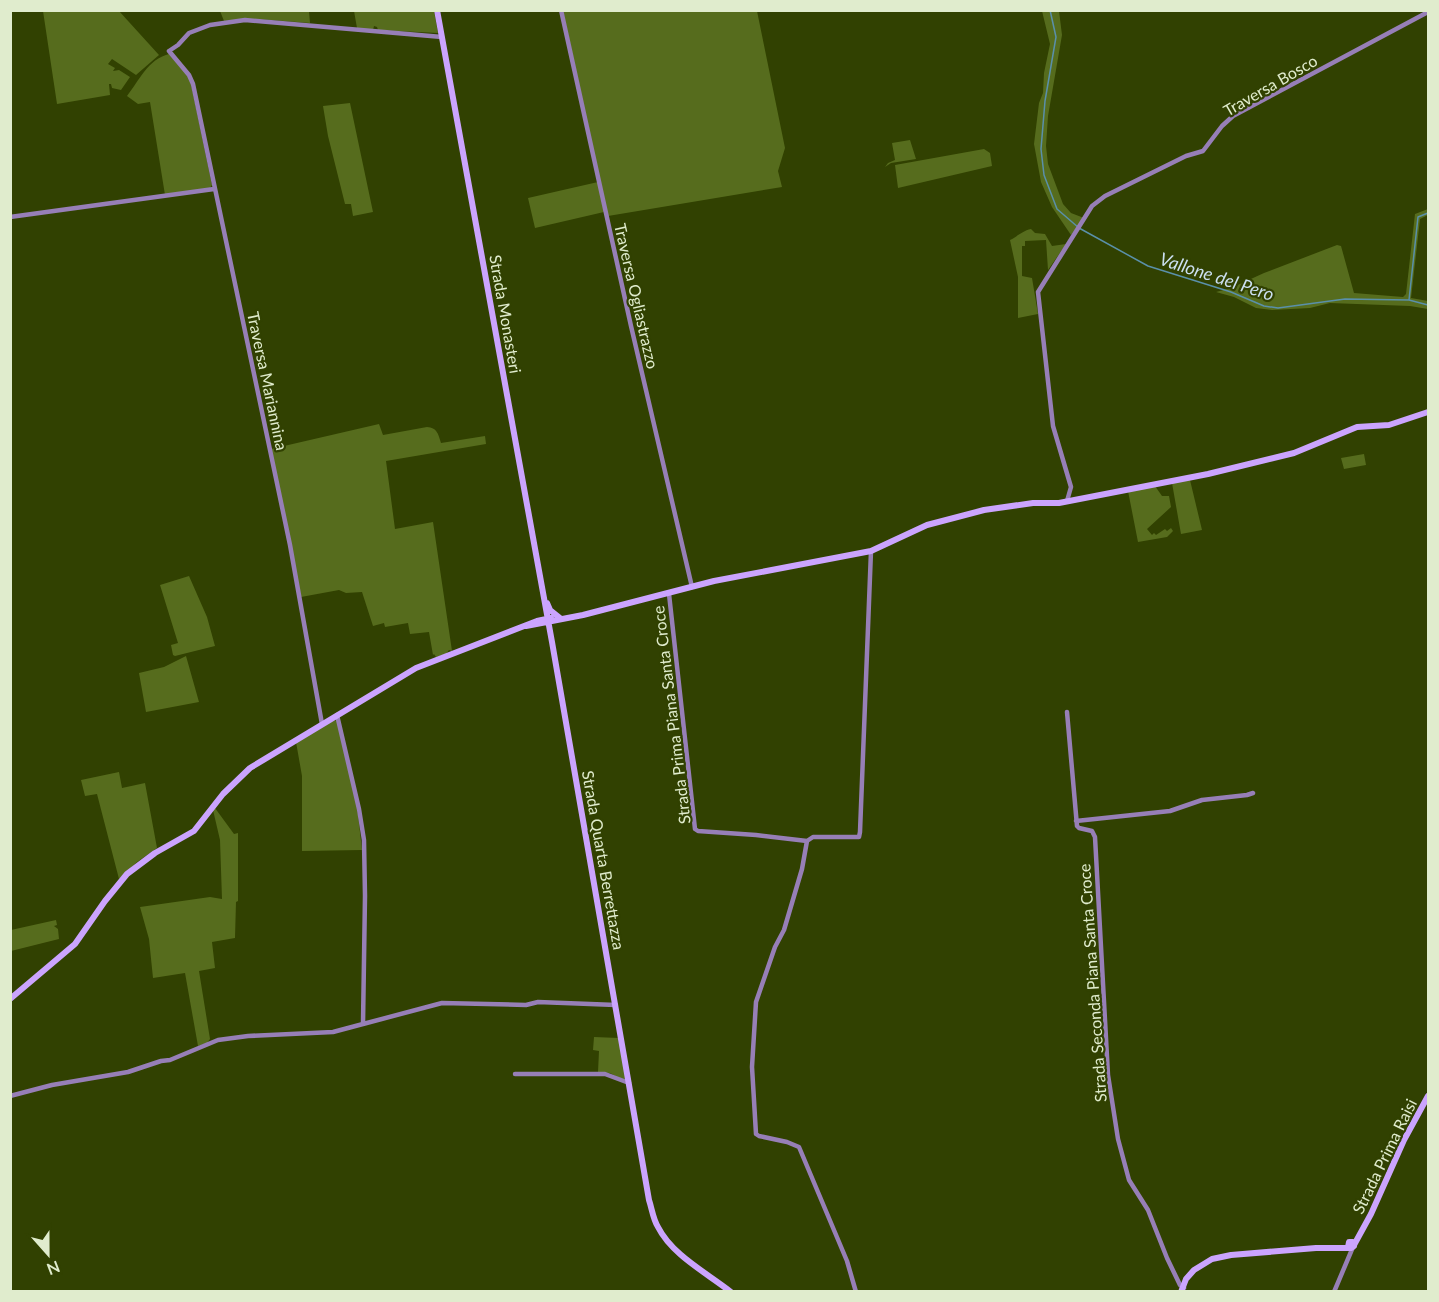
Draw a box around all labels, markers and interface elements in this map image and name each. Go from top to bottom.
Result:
street label: Traversa Bosco [1220,50,1320,120]
street label: Traversa Ogliastrazzo [611,221,663,371]
water label: Vallone del Pero [1157,247,1277,305]
street label: Strada Monasteri [486,253,526,375]
street label: Traversa Mariannina [244,310,292,452]
street label: Strada Prima Piana Santa Croce [648,605,694,825]
street label: Strada Quarta Berrettazza [579,769,629,951]
street label: Strada Seconda Piana Santa Croce [1074,863,1110,1103]
street label: Strada Prima Raisi [1348,1095,1420,1217]
north arrow [18,1224,78,1284]
text: N [44,1257,63,1280]

